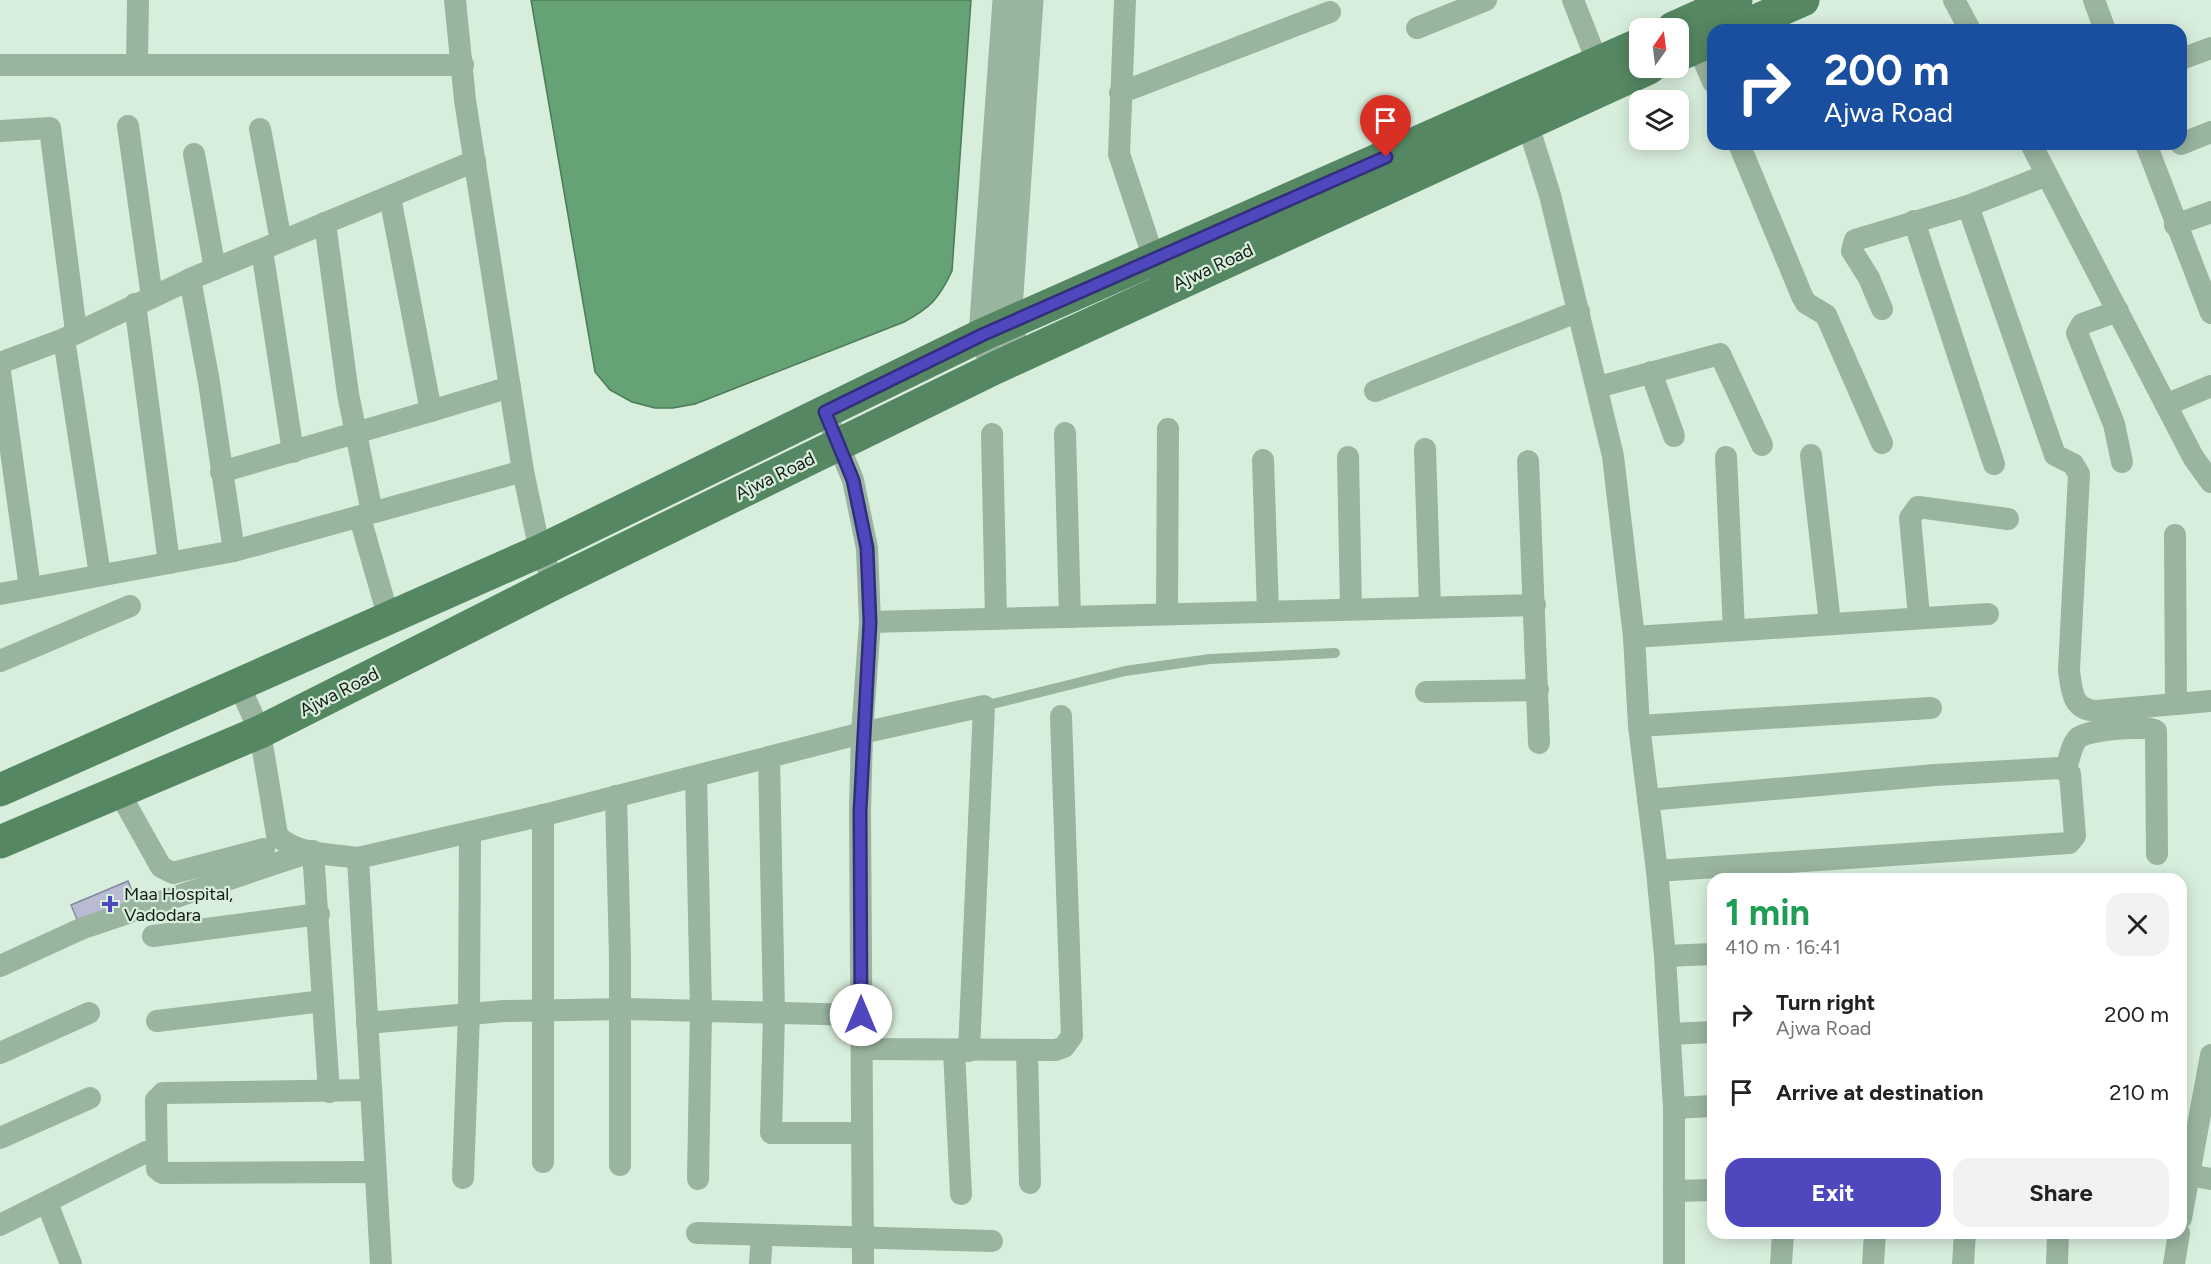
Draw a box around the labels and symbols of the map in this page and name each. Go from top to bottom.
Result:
north arrow [1629,18,1689,78]
pin [1360,95,1411,157]
street label: Ajwa Road [1169,239,1257,295]
street label: Ajwa Road [732,447,818,505]
street label: Ajwa Road [296,663,382,721]
place label: Maa Hospital, Vadodara [124,883,233,926]
marker: Maa Hospital, Vadodara [101,895,119,913]
position arrow [829,983,893,1047]

